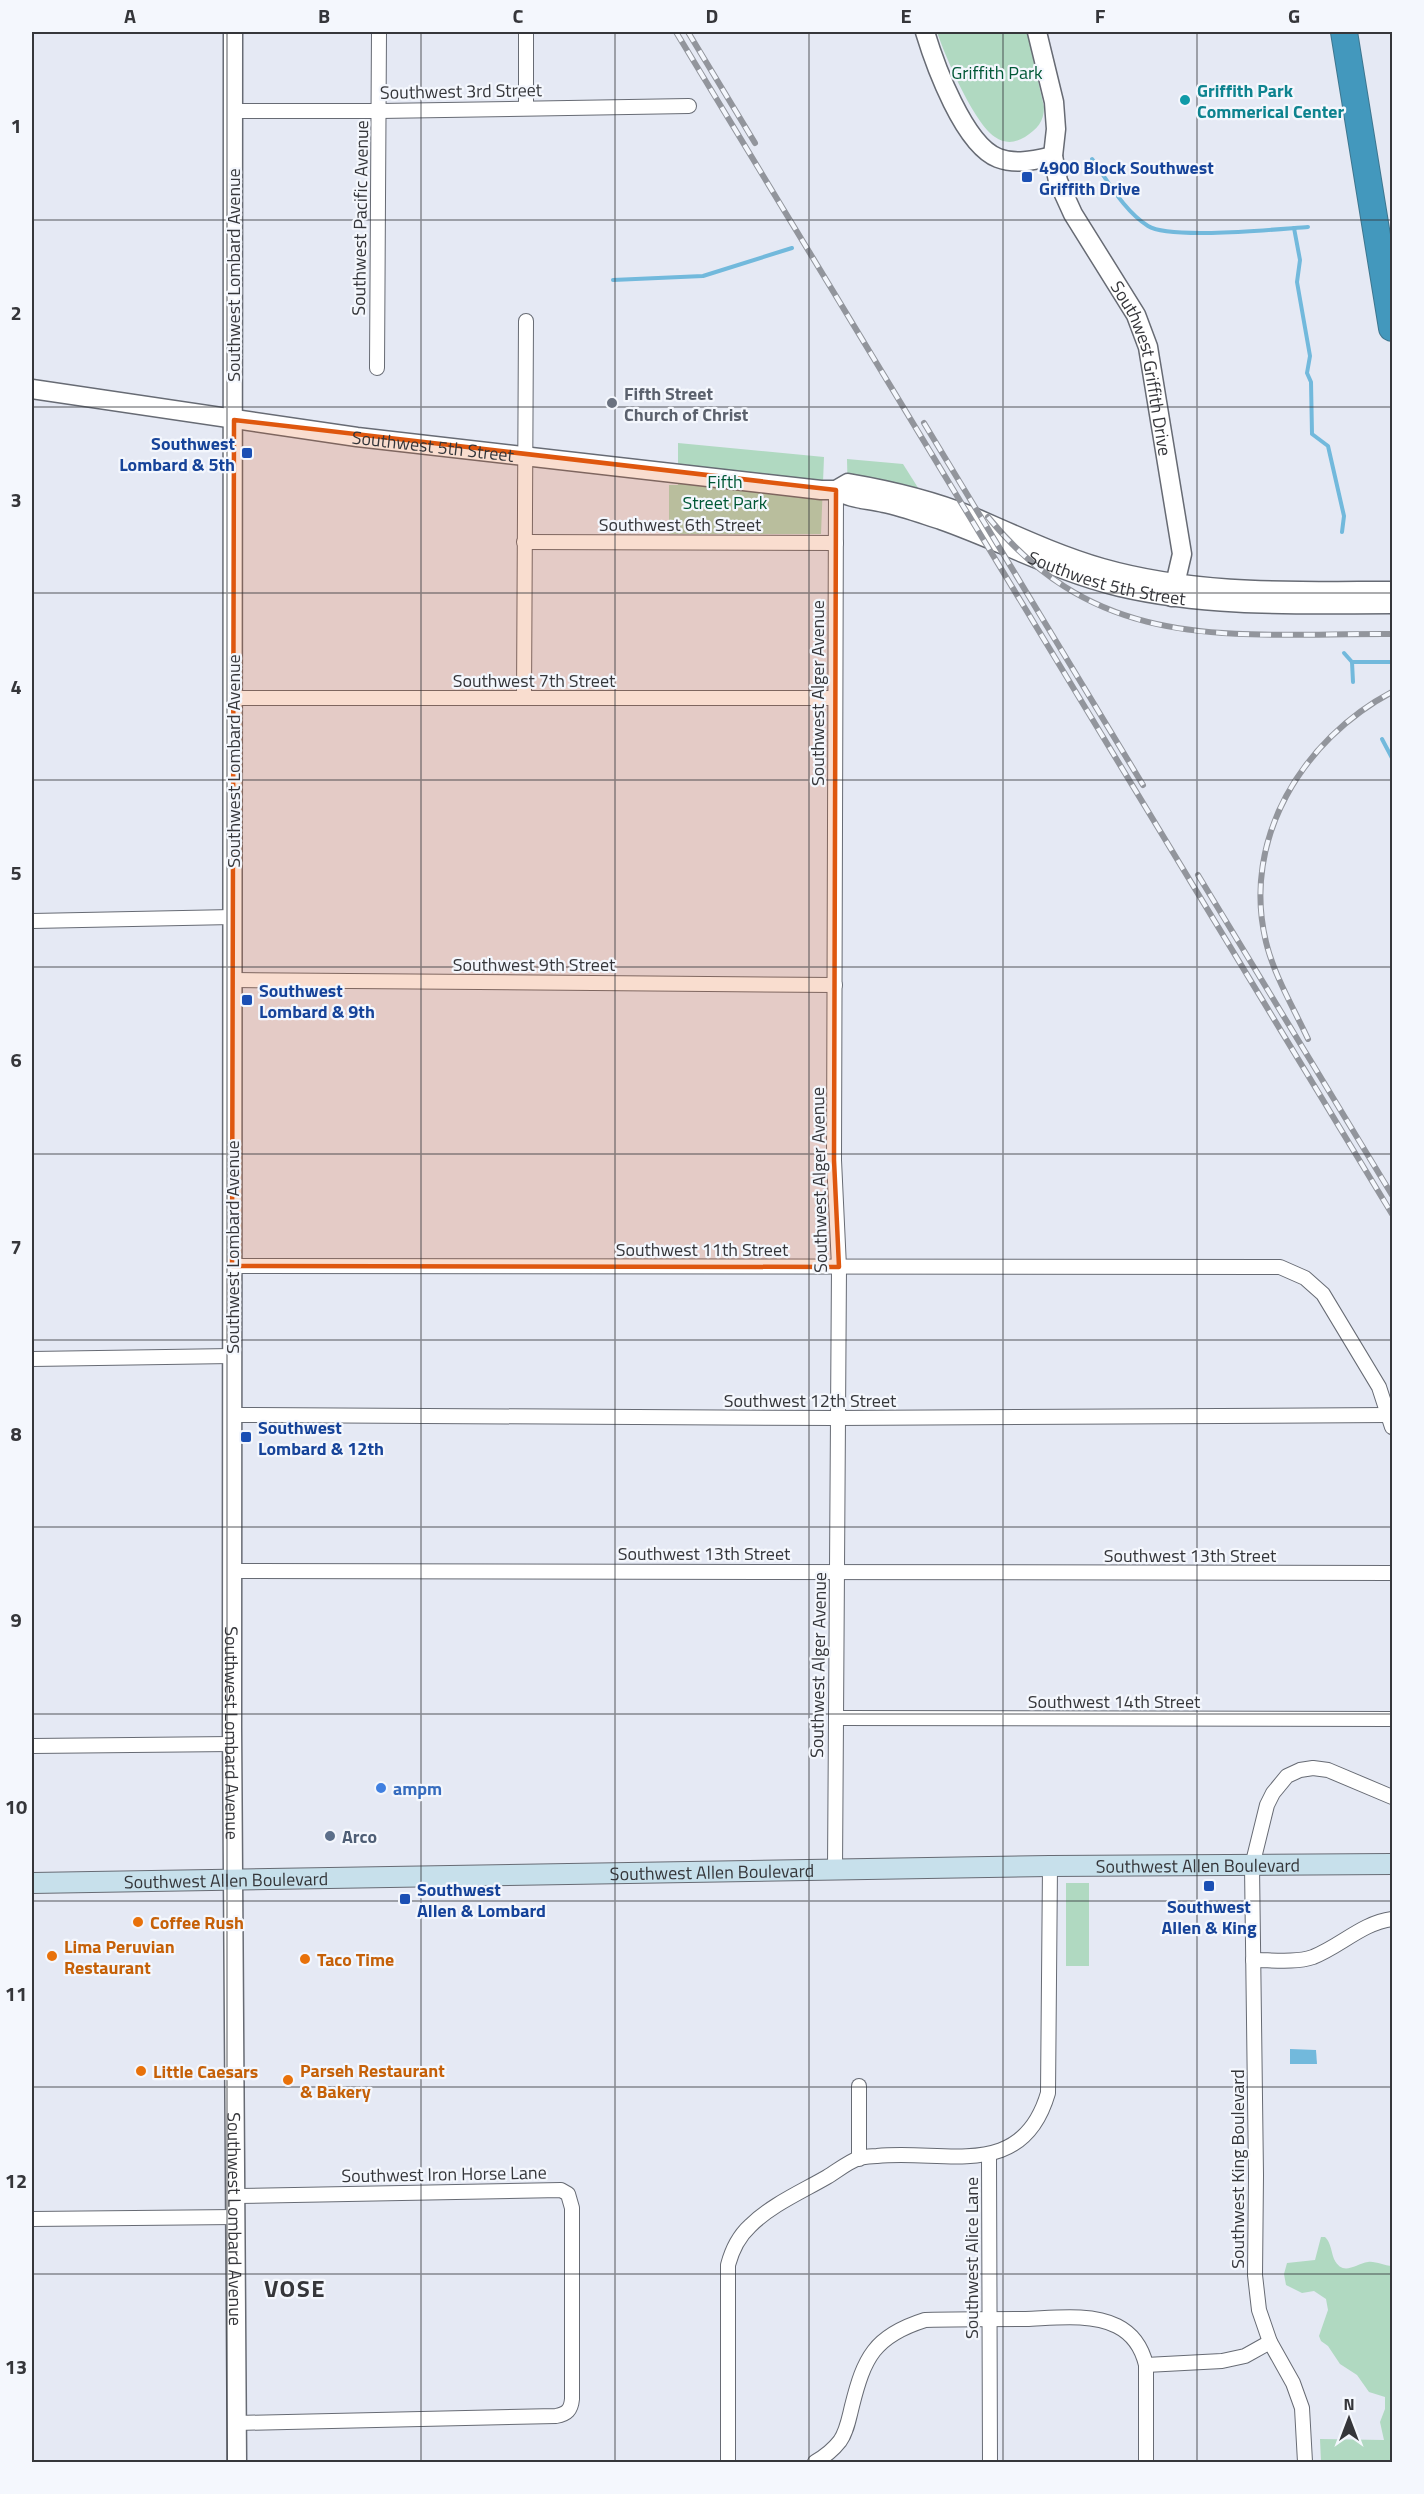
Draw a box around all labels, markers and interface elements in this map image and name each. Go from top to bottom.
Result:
text: A [124,0,136,31]
text: B [318,0,330,31]
text: C [513,0,524,31]
text: D [706,0,718,31]
text: E [900,0,912,31]
text: F [1095,0,1106,31]
text: G [1288,0,1300,31]
park label: Griffith Park [951,59,1043,86]
street label: Southwest 3rd Street [380,76,543,106]
place label: Griffith Park Commerical Center [1197,77,1344,125]
marker: Griffith Park Commerical Center [1178,93,1192,107]
text: 1 [10,110,22,141]
street label: Southwest Pacific Avenue [345,120,375,316]
place label: 4900 Block Southwest Griffith Drive [1039,154,1214,202]
street label: Southwest Lombard Avenue [220,168,247,382]
marker: 4900 Block Southwest Griffith Drive [1020,170,1034,184]
street label: Southwest Griffith Drive [1104,275,1179,458]
text: 2 [10,297,22,328]
place label: Fifth Street Church of Christ [624,380,749,428]
marker: Fifth Street Church of Christ [605,396,619,410]
street label: Southwest 5th Street [351,423,516,468]
place label: Southwest Lombard & 5th [119,430,235,478]
marker: Southwest Lombard & 5th [240,446,254,460]
park label: Fifth Street Park [683,468,768,516]
text: 3 [10,484,22,515]
street label: Southwest 6th Street [599,511,762,538]
street label: Southwest 5th Street [1024,543,1188,612]
street label: Southwest Alger Avenue [804,600,831,786]
street label: Southwest Lombard Avenue [220,654,247,868]
street label: Southwest 7th Street [453,667,616,694]
text: 4 [10,671,22,702]
text: 5 [10,857,22,888]
street label: Southwest 9th Street [453,951,616,978]
place label: Southwest Lombard & 9th [259,977,375,1025]
marker: Southwest Lombard & 9th [240,993,254,1007]
text: 6 [10,1044,22,1075]
street label: Southwest Alger Avenue [804,1087,834,1273]
street label: Southwest Lombard Avenue [219,1140,246,1354]
text: 7 [10,1231,22,1262]
street label: Southwest 11th Street [616,1236,789,1263]
street label: Southwest 12th Street [724,1387,897,1414]
place label: Southwest Lombard & 12th [258,1414,384,1462]
text: 8 [10,1418,22,1449]
marker: Southwest Lombard & 12th [239,1430,253,1444]
street label: Southwest 13th Street [618,1540,791,1567]
street label: Southwest 13th Street [1104,1542,1277,1569]
street label: Southwest Alger Avenue [803,1572,833,1758]
text: 9 [10,1604,22,1635]
street label: Southwest Lombard Avenue [218,1626,246,1840]
street label: Southwest 14th Street [1028,1688,1201,1715]
place label: ampm [393,1775,442,1802]
marker: ampm [374,1781,388,1795]
text: 10 [5,1791,27,1822]
place label: Arco [342,1823,377,1850]
marker: Arco [323,1829,337,1843]
street label: Southwest Allen Boulevard [1096,1851,1300,1879]
street label: Southwest Allen Boulevard [610,1856,814,1887]
street label: Southwest Allen Boulevard [124,1865,328,1895]
place label: Southwest Allen & Lombard [417,1876,546,1924]
marker: Southwest Allen & King [1202,1879,1216,1893]
marker: Southwest Allen & Lombard [398,1892,412,1906]
place label: Southwest Allen & King [1161,1893,1257,1941]
place label: Coffee Rush [150,1909,244,1936]
marker: Coffee Rush [131,1915,145,1929]
place label: Lima Peruvian Restaurant [64,1933,175,1981]
place label: Taco Time [317,1946,394,1973]
marker: Lima Peruvian Restaurant [45,1949,59,1963]
marker: Taco Time [298,1952,312,1966]
text: 11 [5,1978,27,2009]
place label: Parseh Restaurant & Bakery [300,2057,445,2105]
place label: Little Caesars [153,2058,258,2085]
marker: Little Caesars [134,2064,148,2078]
street label: Southwest King Boulevard [1224,2069,1251,2269]
marker: Parseh Restaurant & Bakery [281,2073,295,2087]
street label: Southwest Lombard Avenue [221,2112,250,2326]
street label: Southwest Iron Horse Lane [341,2159,547,2189]
text: 12 [5,2165,27,2196]
street label: Southwest Alice Lane [958,2177,985,2339]
district label: VOSE [264,2270,326,2306]
text: 13 [5,2351,27,2382]
north arrow [1319,2389,1379,2449]
text: N [1343,2392,1355,2416]

